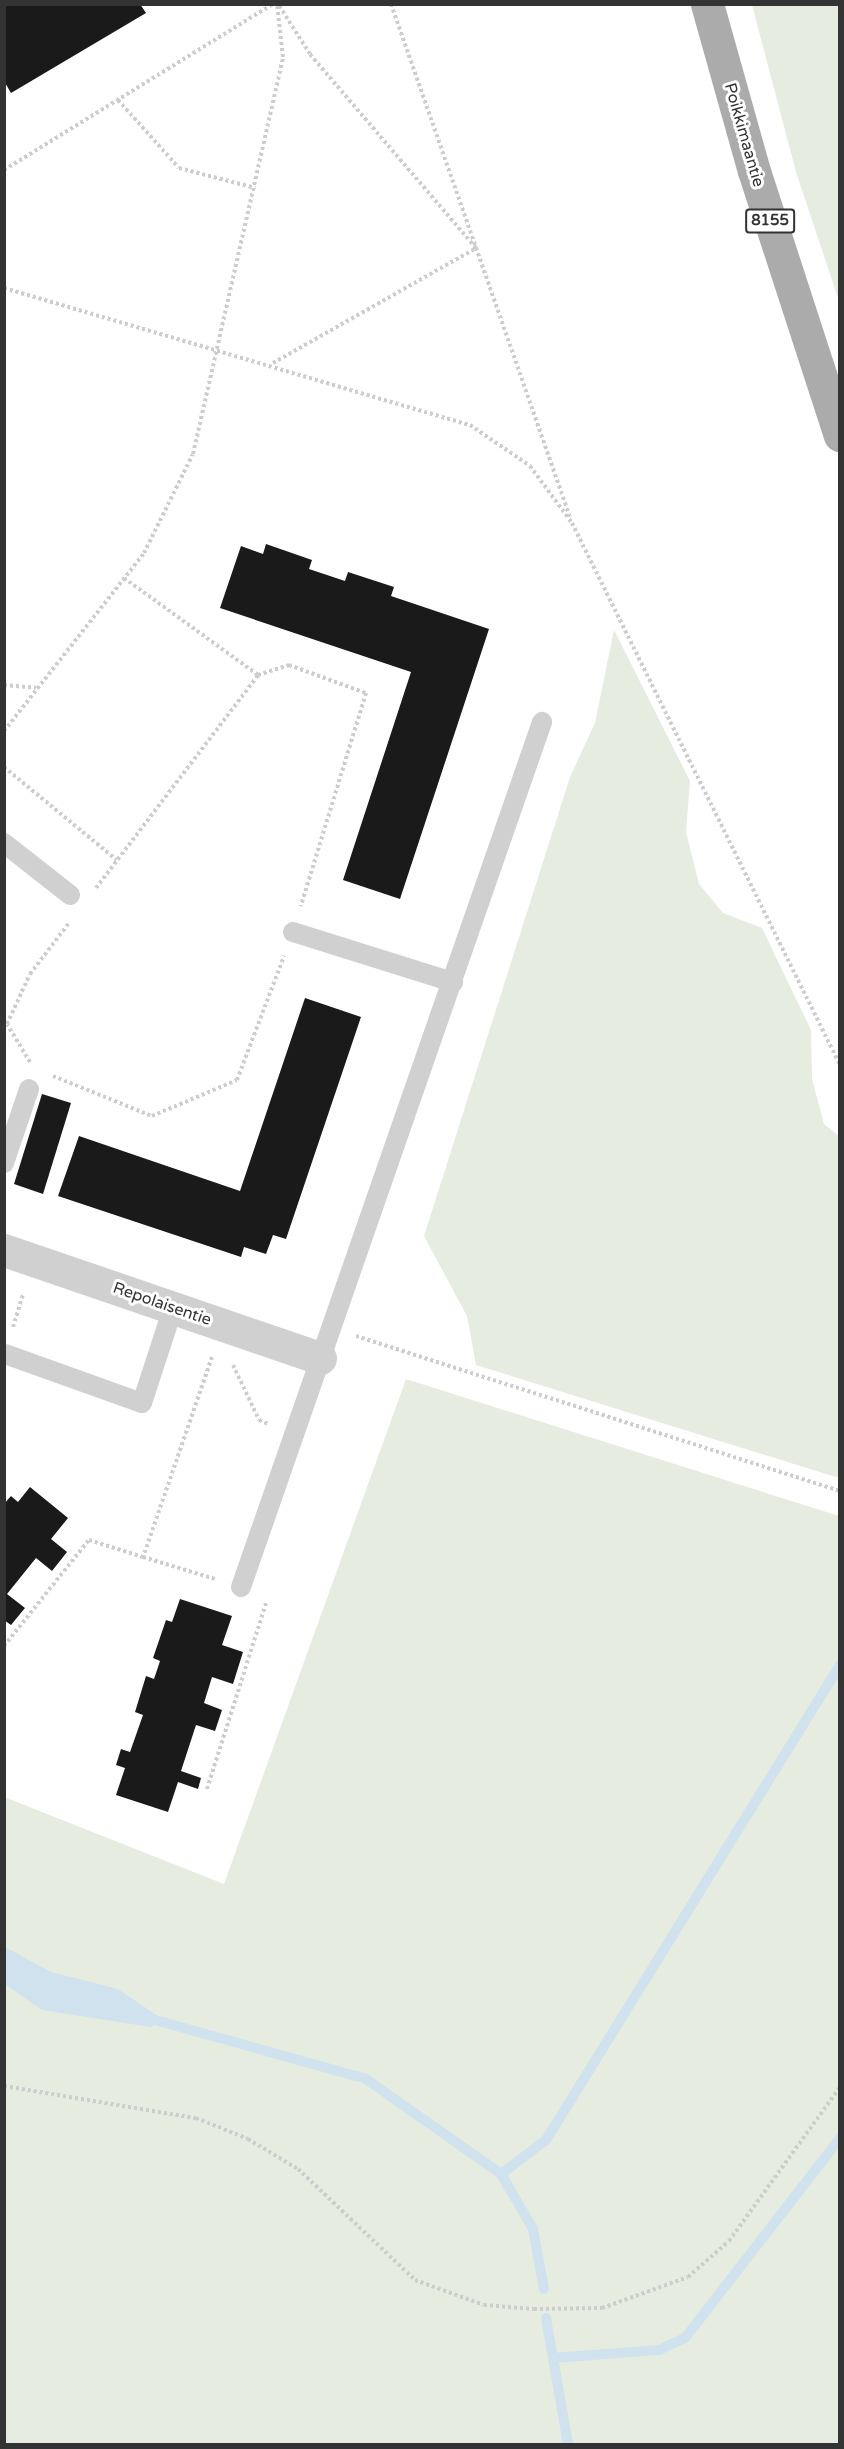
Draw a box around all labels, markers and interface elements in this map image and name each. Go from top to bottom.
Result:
street label: Poikkimaantie [720,81,768,189]
road number: 8155 [744,209,796,233]
street label: Repolaisentie [110,1278,214,1330]

